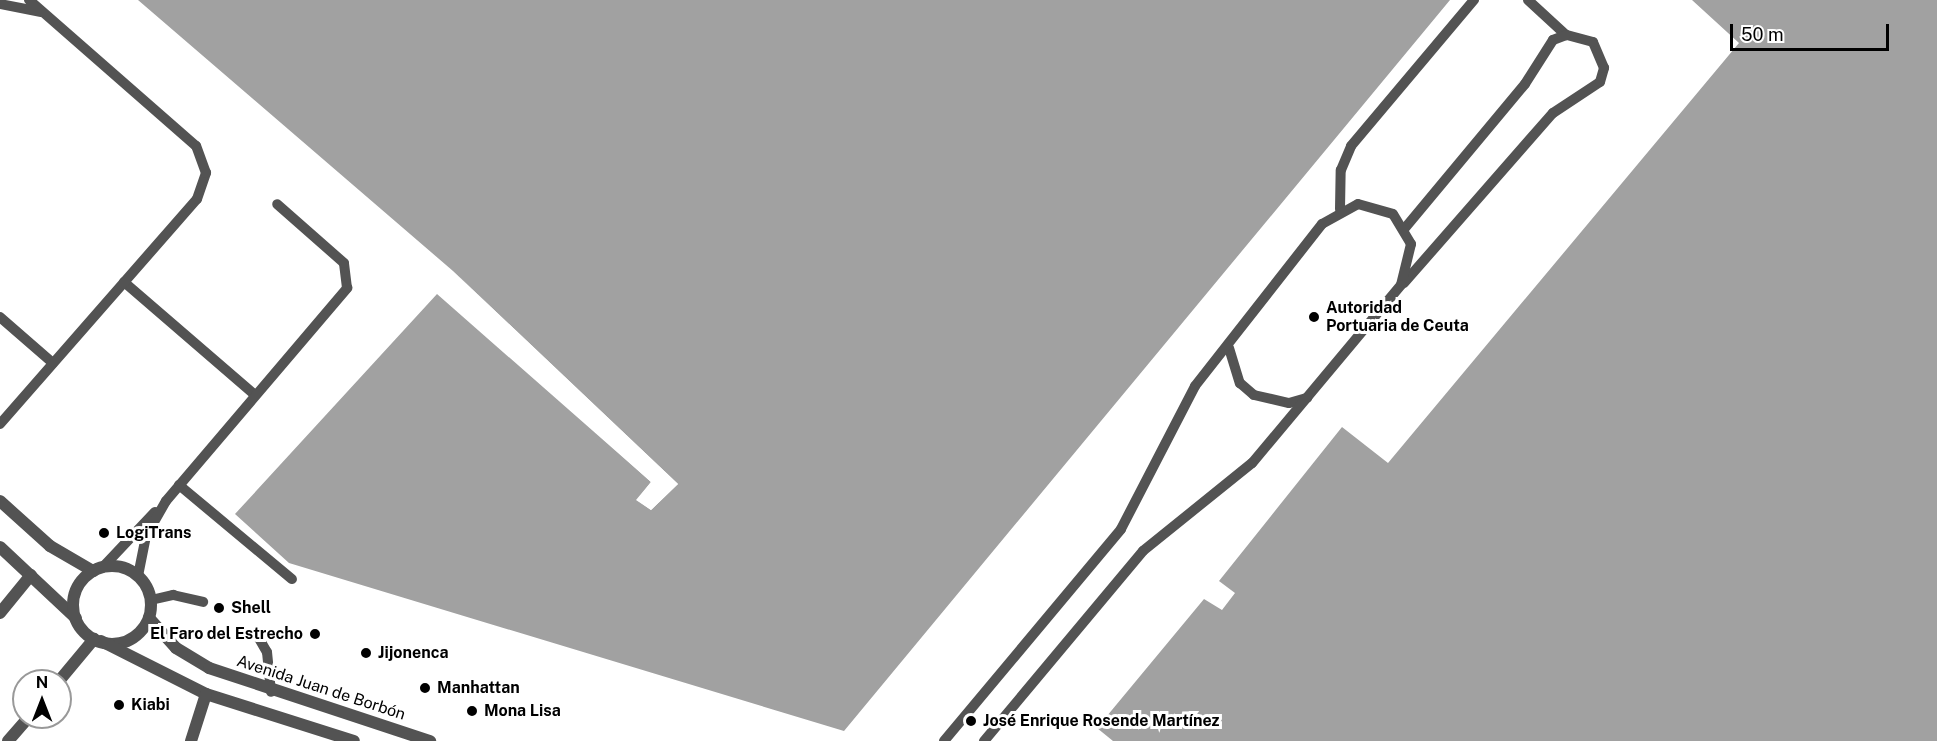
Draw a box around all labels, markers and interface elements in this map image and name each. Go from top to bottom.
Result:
scale bar [1733,12,1892,50]
text: 50 m [1741,24,1784,45]
place label: Autoridad Portuaria de Ceuta [1326,298,1469,336]
marker: Autoridad Portuaria de Ceuta [1307,310,1321,324]
place label: LogiTrans [116,523,191,543]
marker: LogiTrans [97,526,111,540]
place label: Shell [231,598,271,618]
marker: Shell [212,601,226,615]
place label: El Faro del Estrecho [150,624,303,644]
marker: El Faro del Estrecho [308,627,322,641]
place label: Jijonenca [378,643,448,663]
marker: Jijonenca [359,646,373,660]
street label: Avenida Juan de Borbón [234,652,408,724]
north arrow [12,669,72,729]
text: N [36,673,48,692]
place label: Manhattan [437,678,520,698]
marker: Manhattan [418,681,432,695]
place label: Kiabi [131,695,170,715]
marker: Kiabi [112,698,126,712]
place label: Mona Lisa [484,701,561,721]
marker: Mona Lisa [465,704,479,718]
place label: José Enrique Rosende Martínez [983,711,1220,731]
marker: José Enrique Rosende Martínez [964,714,978,728]

